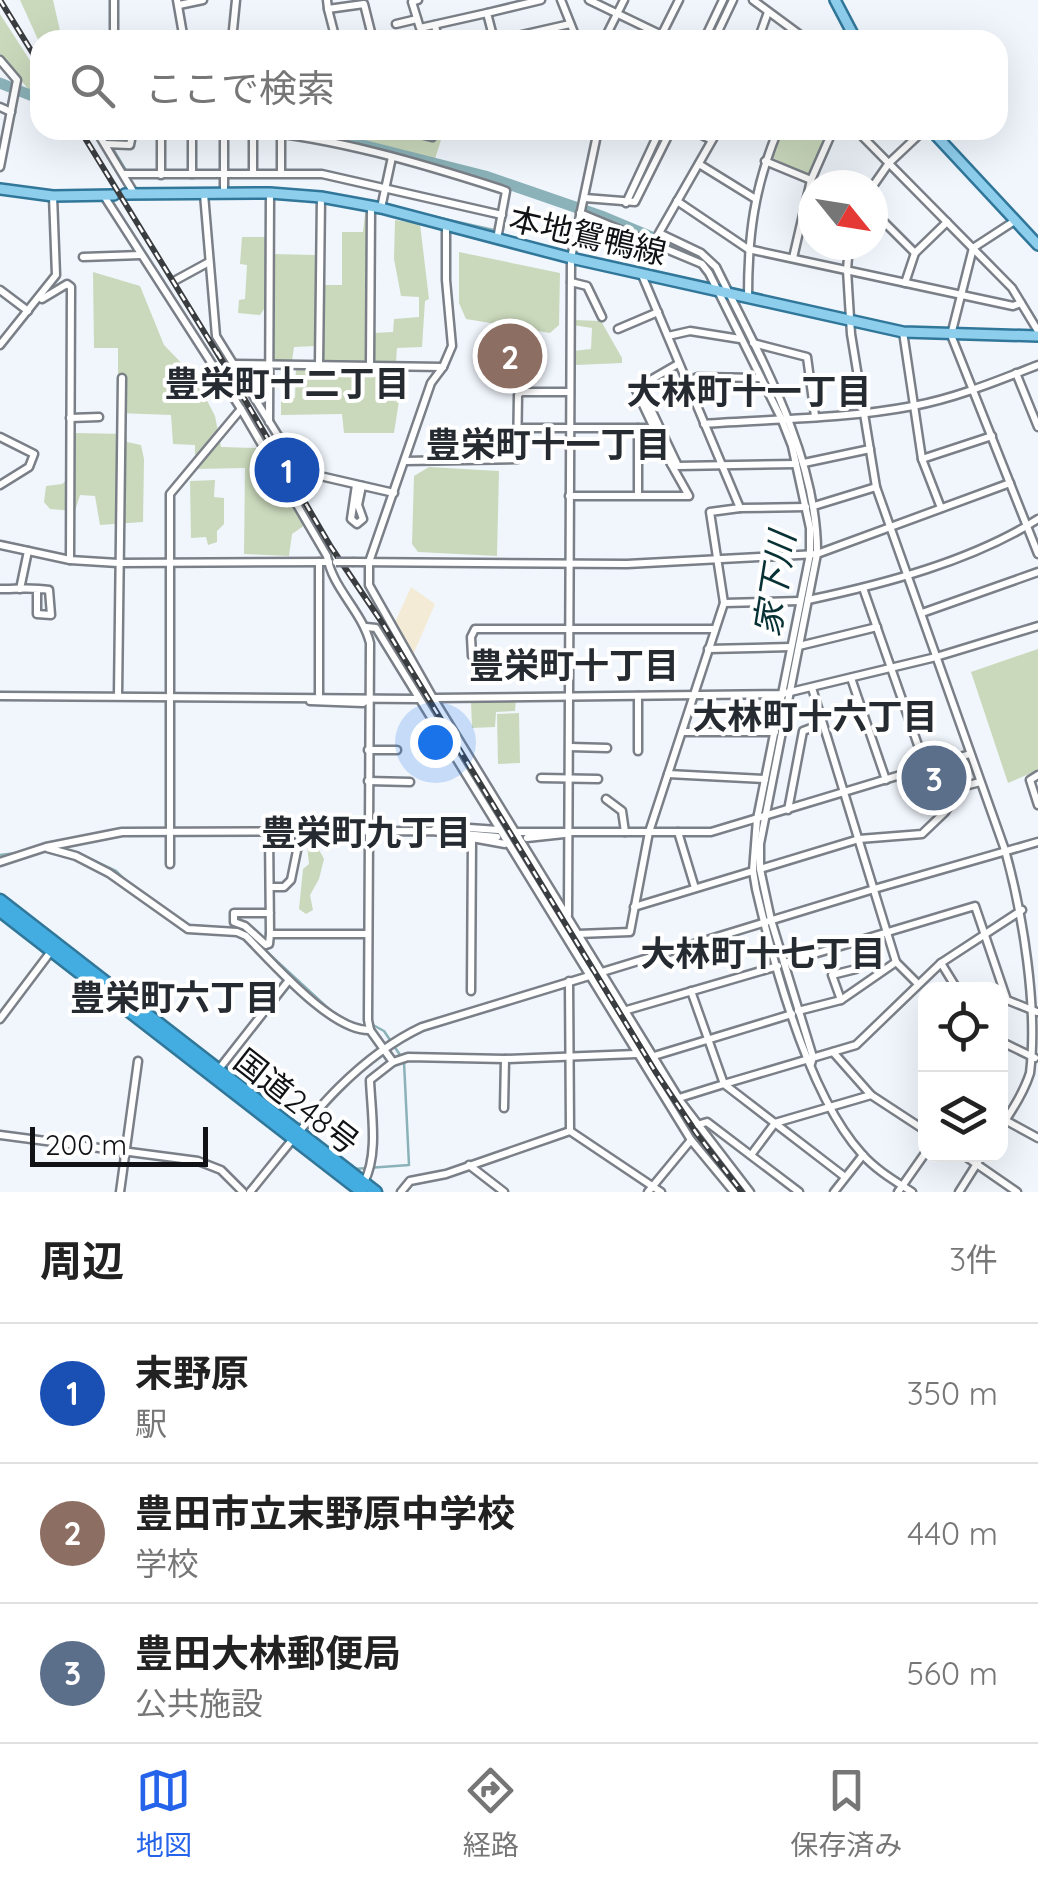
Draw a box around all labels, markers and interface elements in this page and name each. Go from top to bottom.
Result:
search box [30,30,1008,140]
icon: search [65,58,120,113]
text: ここで検索 [145,64,335,112]
north arrow [798,170,888,260]
street label: 本地鴛鴨線 [506,198,670,272]
pin: 2 [478,318,542,394]
district label: 豊栄町十二丁目 [164,361,410,405]
district label: 大林町十一丁目 [626,369,872,413]
district label: 豊栄町十一丁目 [425,422,671,466]
pin: 1 [254,432,320,508]
water label: 家下川 [744,525,805,639]
district label: 豊栄町十丁目 [469,643,679,687]
district label: 大林町十六丁目 [692,694,938,738]
your location [410,717,461,768]
pin: 3 [902,740,966,816]
district label: 豊栄町九丁目 [261,810,471,854]
district label: 大林町十七丁目 [640,931,886,975]
district label: 豊栄町六丁目 [70,975,280,1019]
map controls [918,982,1008,1162]
button: locate [918,982,1008,1072]
street label: 国道248号 [227,1040,367,1162]
button: layers [918,1072,1008,1162]
scale bar [30,1122,208,1166]
text: 200 m [45,1127,127,1162]
text: 周辺 [40,1234,124,1287]
text: 3件 [949,1239,998,1279]
text: 末野原 [135,1349,249,1397]
text: 1 [66,1373,79,1413]
text: 350 m [907,1373,998,1413]
text: 駅 [135,1403,167,1443]
text: 豊田市立末野原中学校 [135,1489,515,1537]
text: 2 [63,1513,82,1553]
text: 440 m [907,1513,998,1553]
text: 学校 [135,1543,199,1583]
text: 豊田大林郵便局 [135,1629,401,1677]
text: 3 [64,1653,81,1693]
text: 560 m [906,1653,998,1693]
text: 公共施設 [135,1683,263,1723]
tab: 地図 [136,1763,192,1863]
tab: 経路 [463,1763,519,1863]
tab: 保存済み [790,1763,902,1863]

